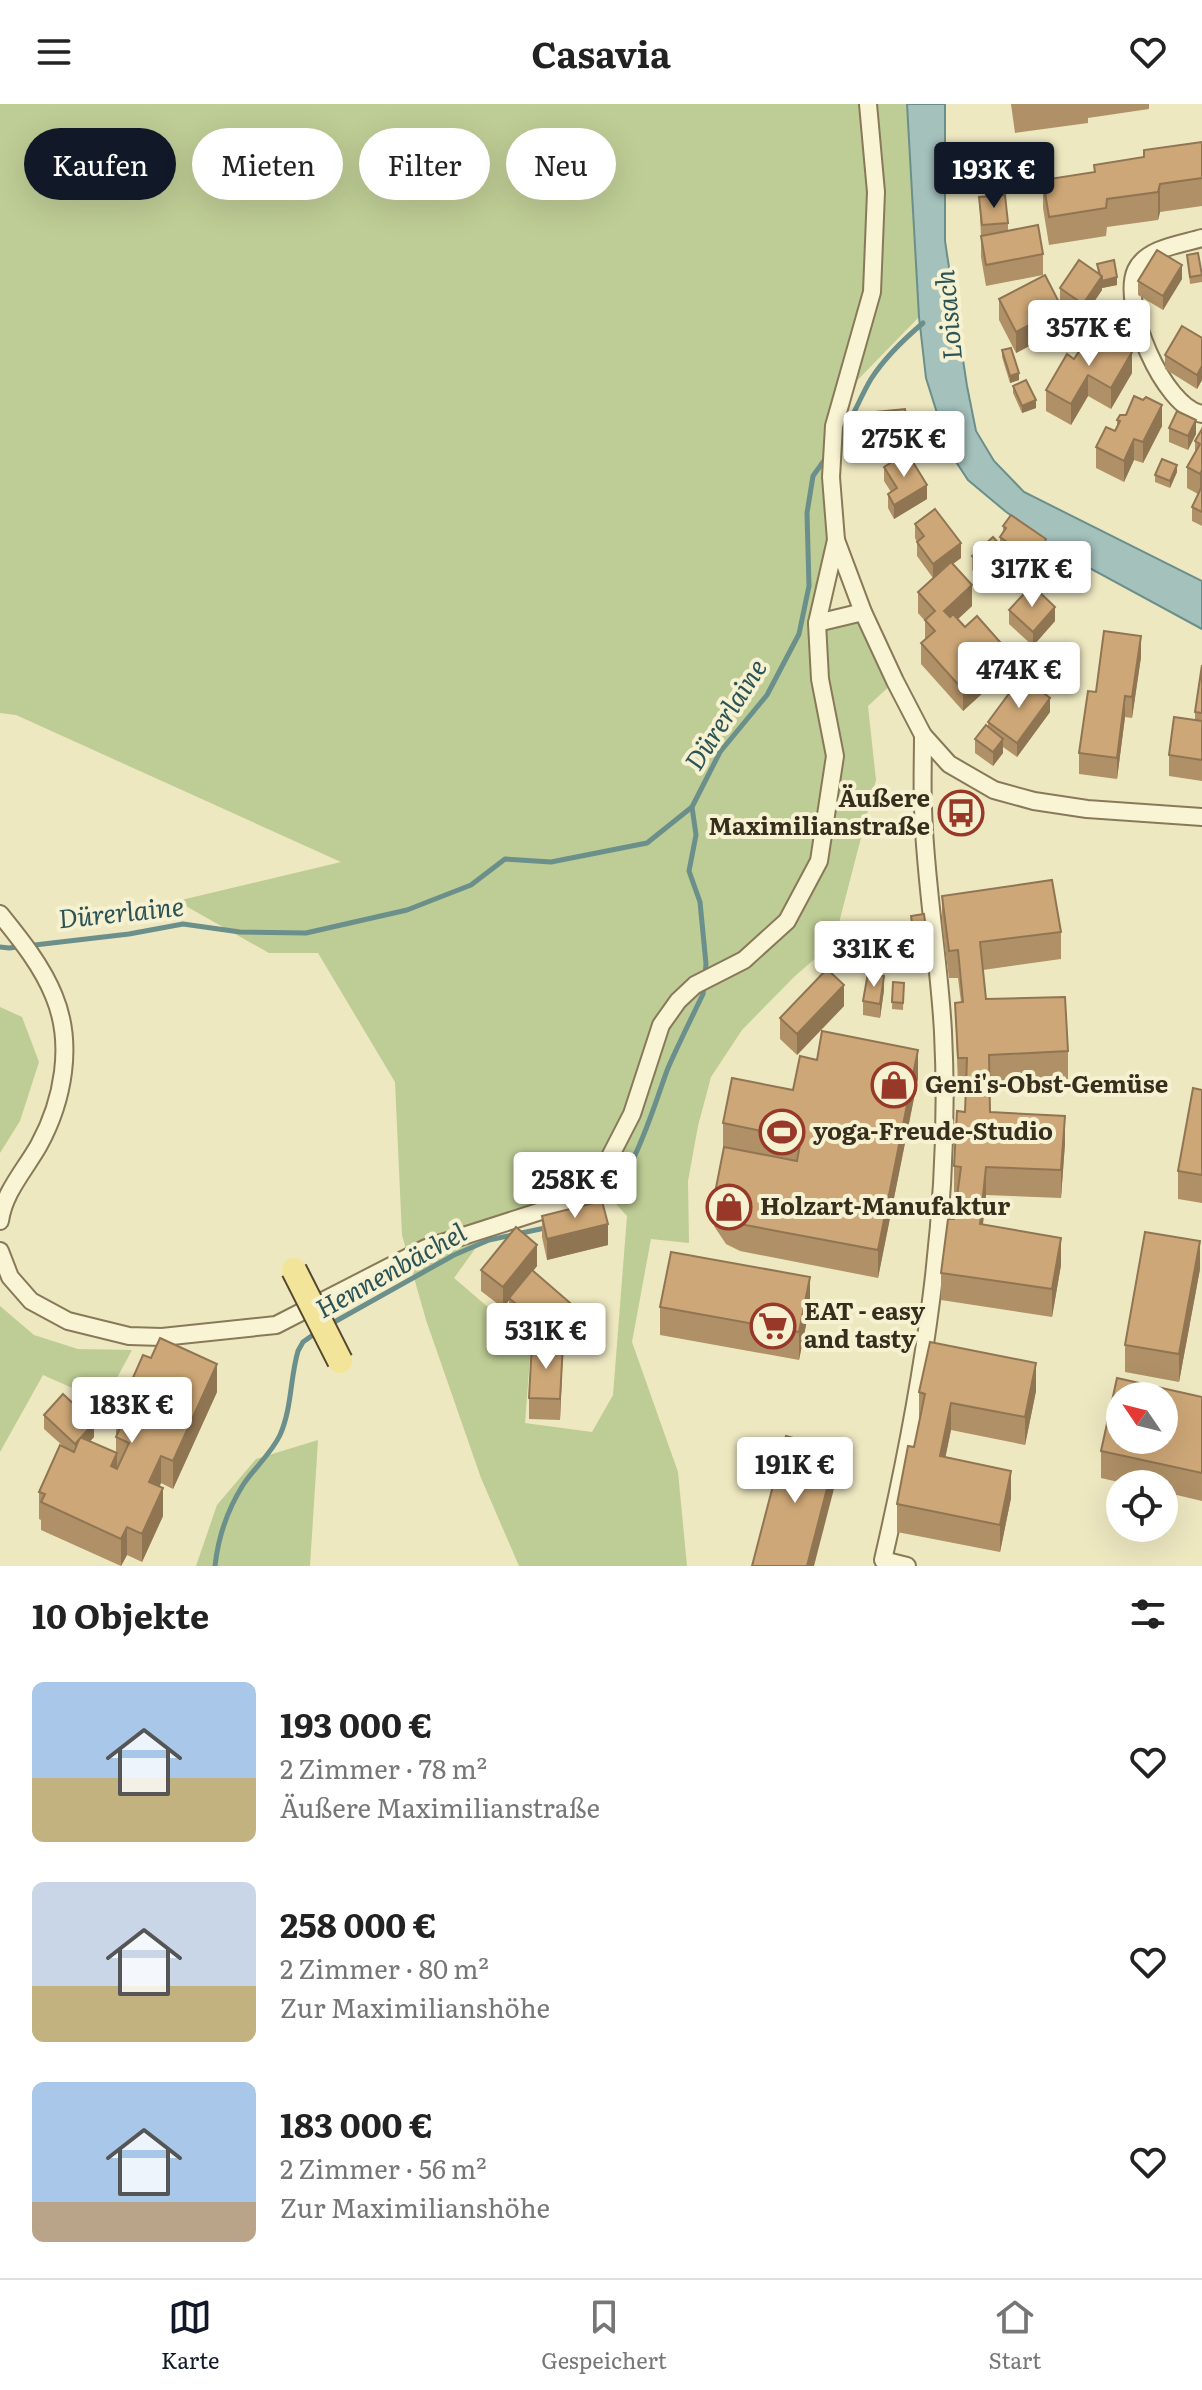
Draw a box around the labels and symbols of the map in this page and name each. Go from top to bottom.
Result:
pin: 193K € [929,142,1059,210]
water label: Loisach [923,269,970,362]
pin: 357K € [1024,300,1154,368]
pin: 275K € [839,411,969,479]
pin: 317K € [967,541,1097,609]
pin: 474K € [954,642,1084,710]
water label: Dürerlaine [673,650,775,777]
place label: Äußere Maximilianstraße [709,779,930,842]
bus stop icon: Äußere Maximilianstraße [937,789,985,837]
water label: Dürerlaine [56,885,186,937]
pin: 331K € [809,921,939,989]
shop icon: Geni's-Obst-Gemüse [870,1061,918,1109]
place label: Geni's-Obst-Gemüse [925,1065,1168,1100]
sports icon: yoga-Freude-Studio [758,1108,806,1156]
place label: yoga-Freude-Studio [813,1112,1053,1147]
pin: 258K € [510,1152,640,1220]
shop icon: Holzart-Manufaktur [705,1183,753,1231]
place label: Holzart-Manufaktur [760,1187,1010,1222]
water label: Hennenbächel [307,1211,473,1326]
place label: EAT - easy and tasty [804,1292,925,1355]
supermarket icon: EAT - easy and tasty [749,1302,797,1350]
pin: 531K € [481,1303,611,1371]
pin: 183K € [67,1377,197,1445]
north arrow [1106,1382,1178,1454]
pin: 191K € [730,1437,860,1505]

